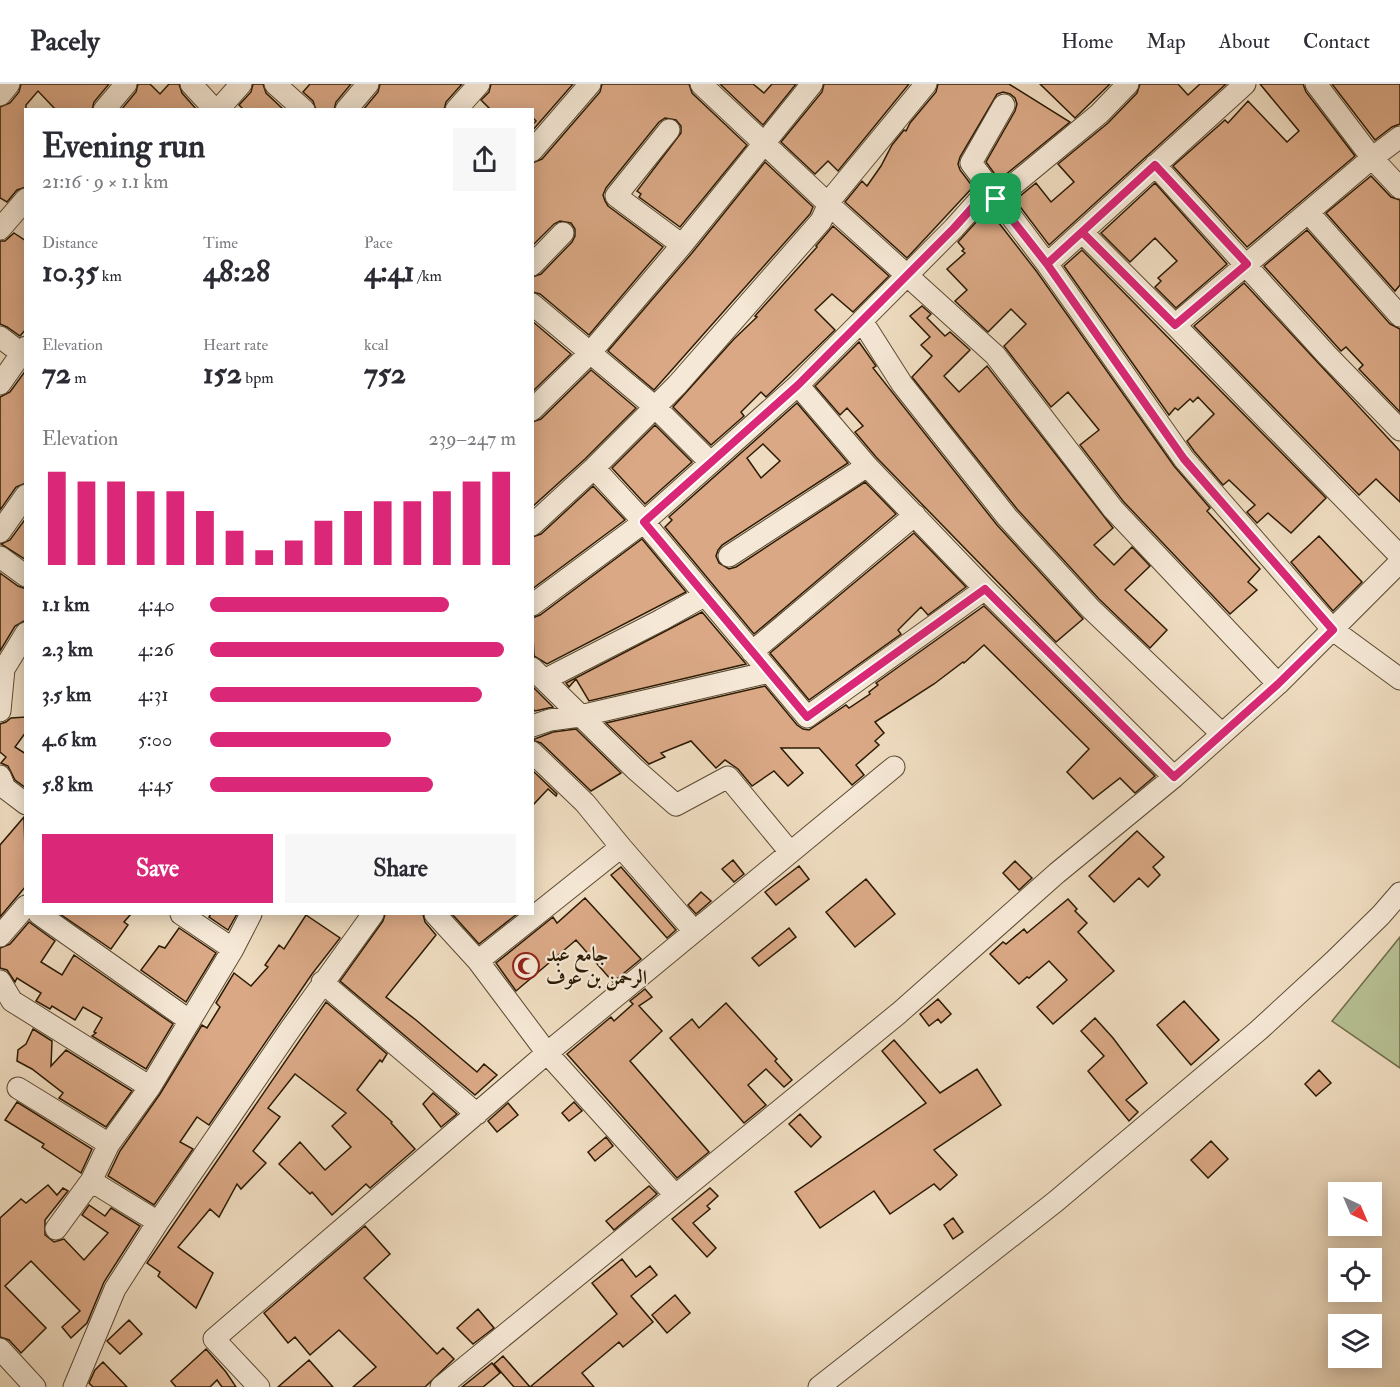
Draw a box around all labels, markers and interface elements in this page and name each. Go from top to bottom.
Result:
text: Pacely [30,24,100,59]
text: Home [1061,28,1113,55]
text: Map [1146,28,1186,55]
text: About [1219,28,1270,55]
text: Contact [1303,28,1370,55]
text: Evening run [42,126,205,167]
button: share [453,128,516,191]
text: 21:16 · 9 × 1.1 km [42,169,169,194]
pin [970,173,1021,224]
icon: arrive [979,182,1012,215]
text: Distance [42,233,98,253]
text: Time [203,233,238,253]
text: Pace [364,233,393,253]
text: 10.35 [42,253,98,290]
text: 48:28 [203,253,270,290]
text: 4:41 [364,253,414,290]
text: km [98,266,122,286]
text: /km [414,266,442,286]
text: Elevation [42,335,103,355]
text: Heart rate [203,335,268,355]
text: kcal [364,335,389,355]
text: 72 [42,355,71,392]
text: 152 [203,355,242,392]
text: 752 [364,355,406,392]
text: m [71,368,87,388]
text: bpm [242,368,274,388]
text: Elevation [42,426,118,451]
text: 239–247 m [428,426,516,451]
text: 1.1 km [42,592,89,617]
text: 4:40 [138,592,175,617]
text: 2.3 km [42,637,93,662]
text: 4:26 [138,637,174,662]
text: 3.5 km [42,682,91,707]
text: 4:31 [138,682,169,707]
text: 4.6 km [42,727,96,752]
text: 5:00 [138,727,172,752]
text: 5.8 km [42,772,93,797]
text: 4:45 [138,772,173,797]
button: Save [42,834,273,903]
button: Share [285,834,516,903]
place label: جامع عبد الرحمن بن عوف [546,942,647,991]
mosque icon: جامع عبد الرحمن بن عوف [511,951,541,981]
north arrow [1328,1182,1382,1236]
map controls [1328,1182,1382,1368]
button: locate [1328,1248,1382,1302]
button: layers [1328,1314,1382,1368]

